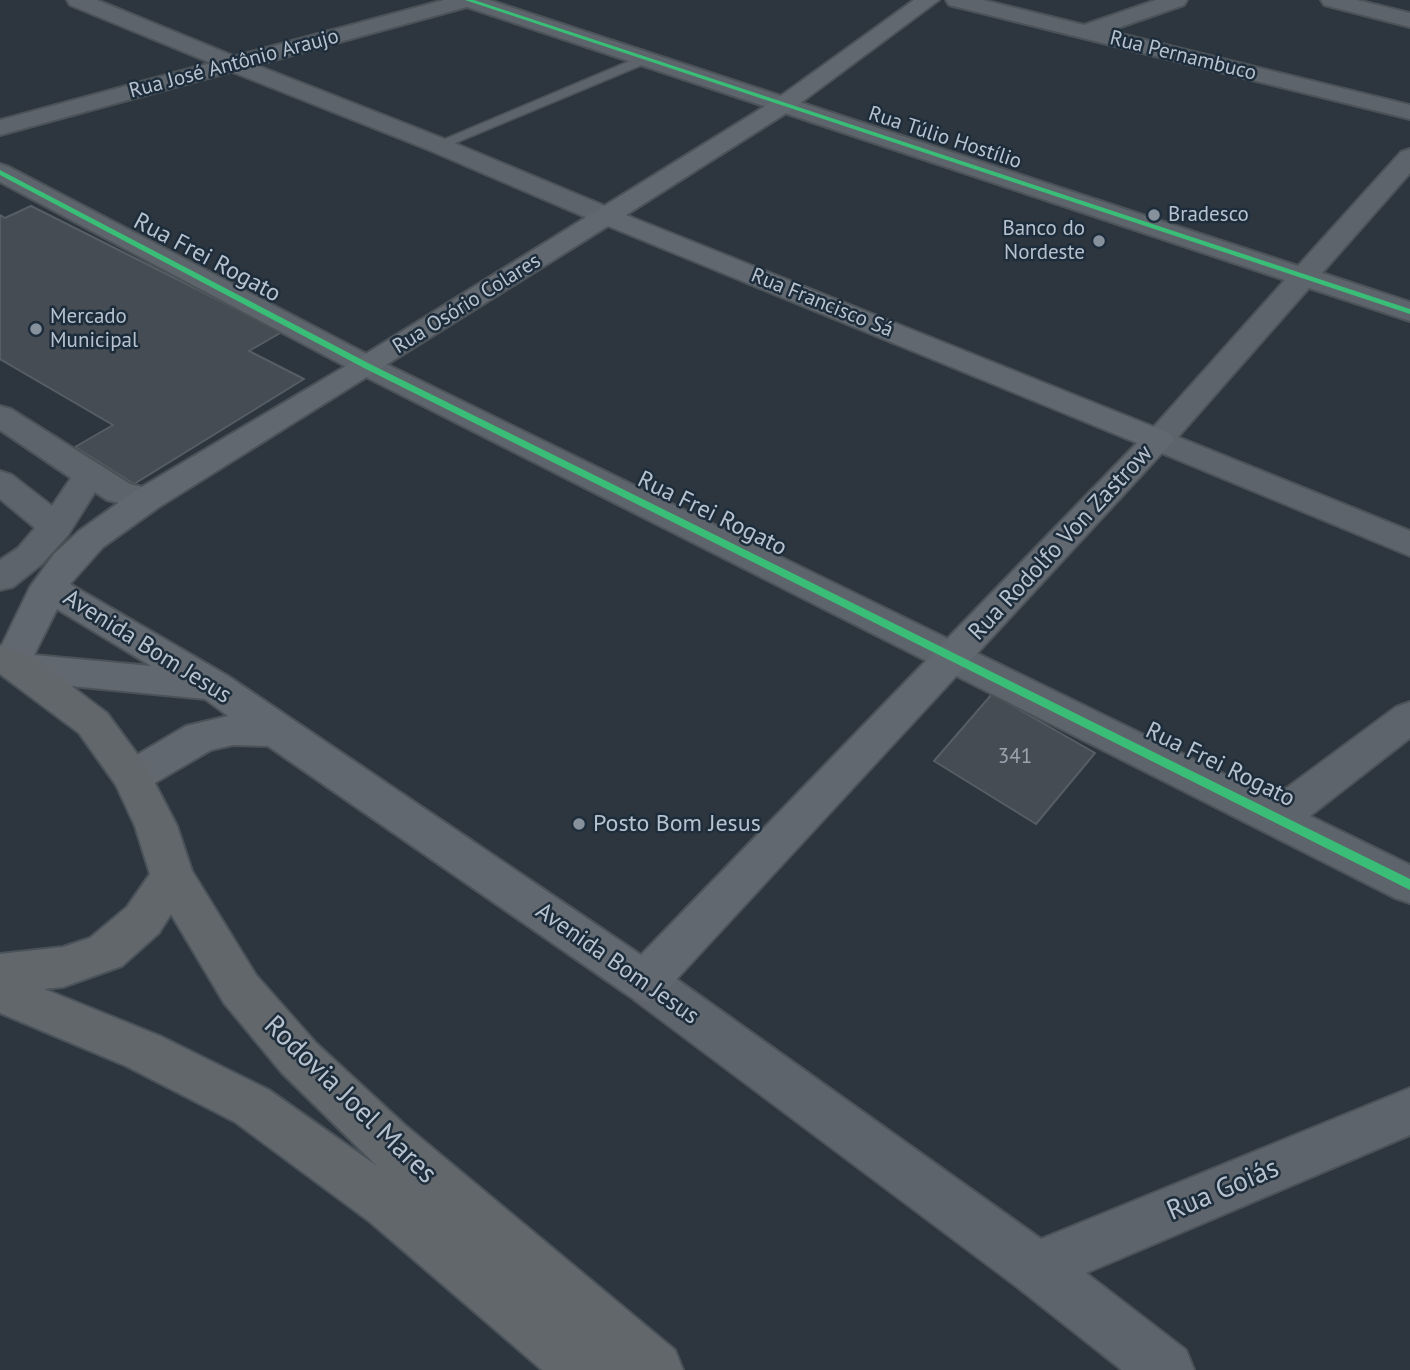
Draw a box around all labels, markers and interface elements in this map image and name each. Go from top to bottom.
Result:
street label: Rua José Antônio Araujo [126,24,342,104]
street label: Rua Pernambuco [1107,26,1259,86]
street label: Rua Túlio Hostílio [865,101,1025,175]
place label: Bradesco [1168,202,1249,228]
street label: Rua Frei Rogato [129,207,285,309]
marker: Bradesco [1146,207,1162,223]
place label: Banco do Nordeste [1002,216,1085,266]
marker: Banco do Nordeste [1091,233,1107,249]
street label: Rua Osório Colares [388,248,546,360]
street label: Rua Francisco Sá [747,263,897,343]
place label: Mercado Municipal [50,304,138,354]
marker: Mercado Municipal [28,321,44,337]
street label: Rua Rodolfo Von Zastrow [963,439,1159,647]
street label: Rua Frei Rogato [633,465,791,563]
street label: Avenida Bom Jesus [58,584,236,710]
street label: Rua Frei Rogato [1141,716,1299,814]
house number: 341 [998,744,1032,770]
place label: Posto Bom Jesus [593,810,761,838]
marker: Posto Bom Jesus [571,816,587,832]
street label: Avenida Bom Jesus [530,897,704,1031]
street label: Rodovia Joel Mares [257,1009,443,1191]
street label: Rua Goiás [1162,1151,1284,1229]

